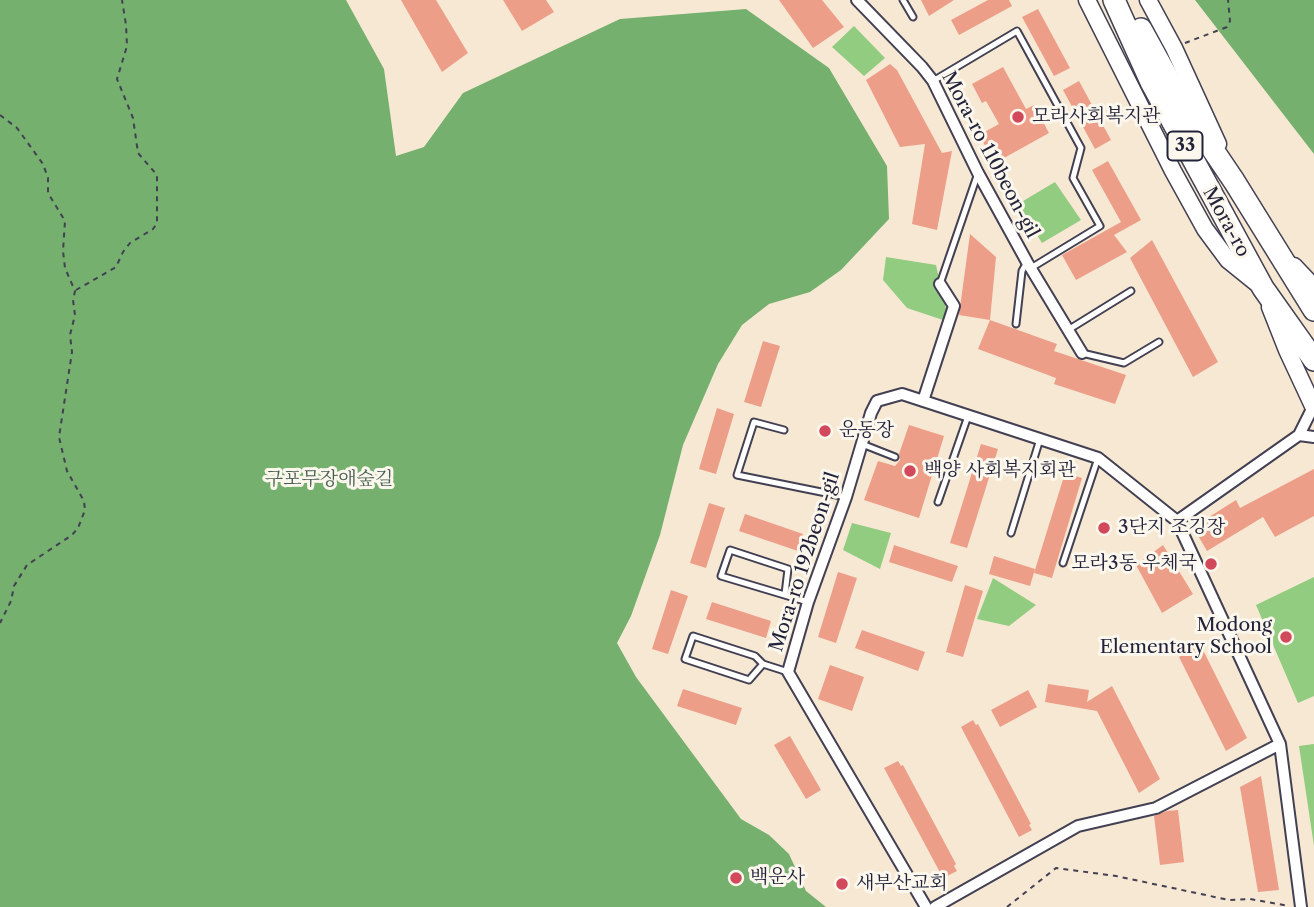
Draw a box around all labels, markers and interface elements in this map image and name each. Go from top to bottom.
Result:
street label: Mora-ro 110beon-gil [936,68,1044,242]
place label: 모라사회복지관 [1032,106,1160,128]
marker: 모라사회복지관 [1010,109,1026,125]
road number: 33 [1168,132,1202,160]
street label: Mora-ro [1198,183,1254,261]
place label: 운동장 [839,420,894,442]
marker: 운동장 [817,423,833,439]
place label: 백양 사회복지회관 [924,460,1076,482]
marker: 백양 사회복지회관 [902,463,918,479]
park label: 구포무장애숲길 [265,469,393,491]
street label: Mora-ro 192beon-gil [765,469,845,655]
place label: 3단지 조깅장 [1118,517,1225,539]
marker: 3단지 조깅장 [1096,520,1112,536]
place label: 모라3동 우체국 [1071,553,1197,575]
marker: 모라3동 우체국 [1203,556,1219,572]
place label: Modong Elementary School [1100,615,1272,659]
marker: Modong Elementary School [1278,629,1294,645]
place label: 백운사 [750,867,805,889]
marker: 백운사 [728,870,744,886]
place label: 새부산교회 [856,873,948,895]
marker: 새부산교회 [834,876,850,892]

